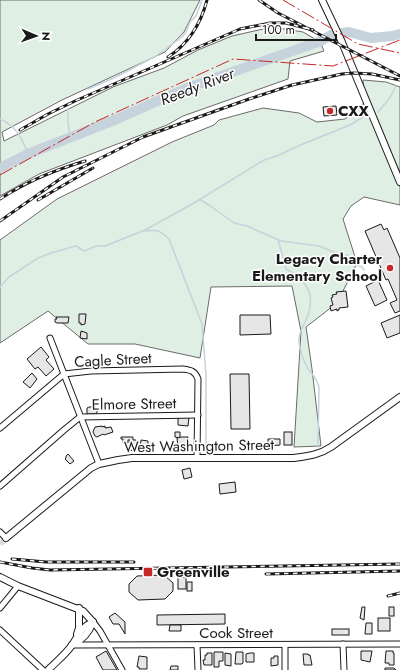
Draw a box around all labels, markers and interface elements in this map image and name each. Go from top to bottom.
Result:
north arrow [16,16,56,56]
scale bar [256,16,336,42]
text: 100 m [262,21,295,39]
text: N [38,32,54,41]
water label: Reedy River [157,61,239,111]
place label: CXX [338,100,370,122]
marker: CXX [325,106,335,116]
place label: Legacy Charter Elementary School [252,248,383,287]
marker: Legacy Charter Elementary School [385,263,395,273]
street label: Cagle Street [74,347,153,373]
street label: Elmore Street [92,392,177,416]
street label: West Washington Street [124,434,275,458]
place label: Greenville [157,561,230,583]
marker: Greenville [142,566,154,578]
street label: Cook Street [199,622,273,644]

